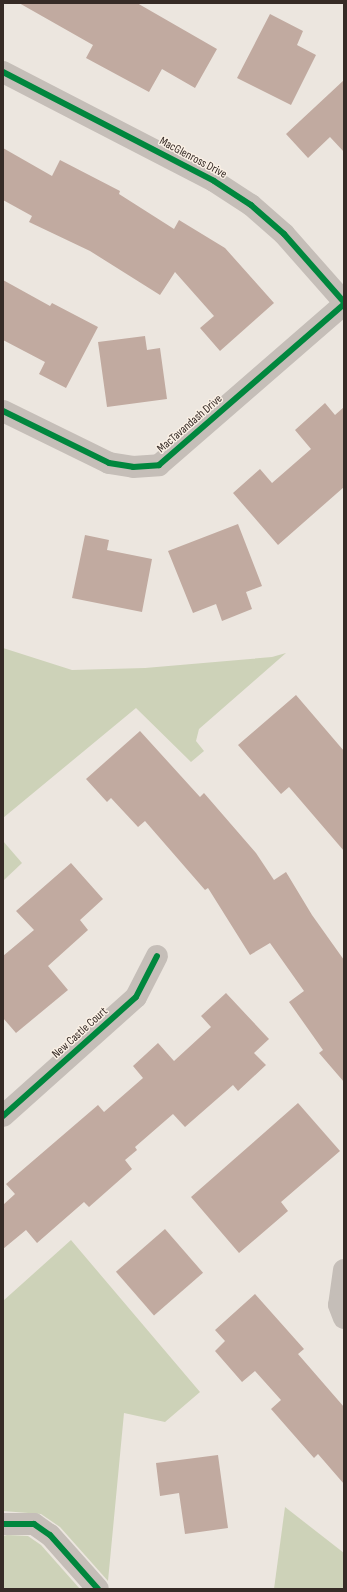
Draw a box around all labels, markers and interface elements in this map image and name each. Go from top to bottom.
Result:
street label: MacGlenross Drive [157,134,229,182]
street label: MacTavandash Drive [155,392,225,456]
street label: New Castle Court [49,1004,111,1062]

